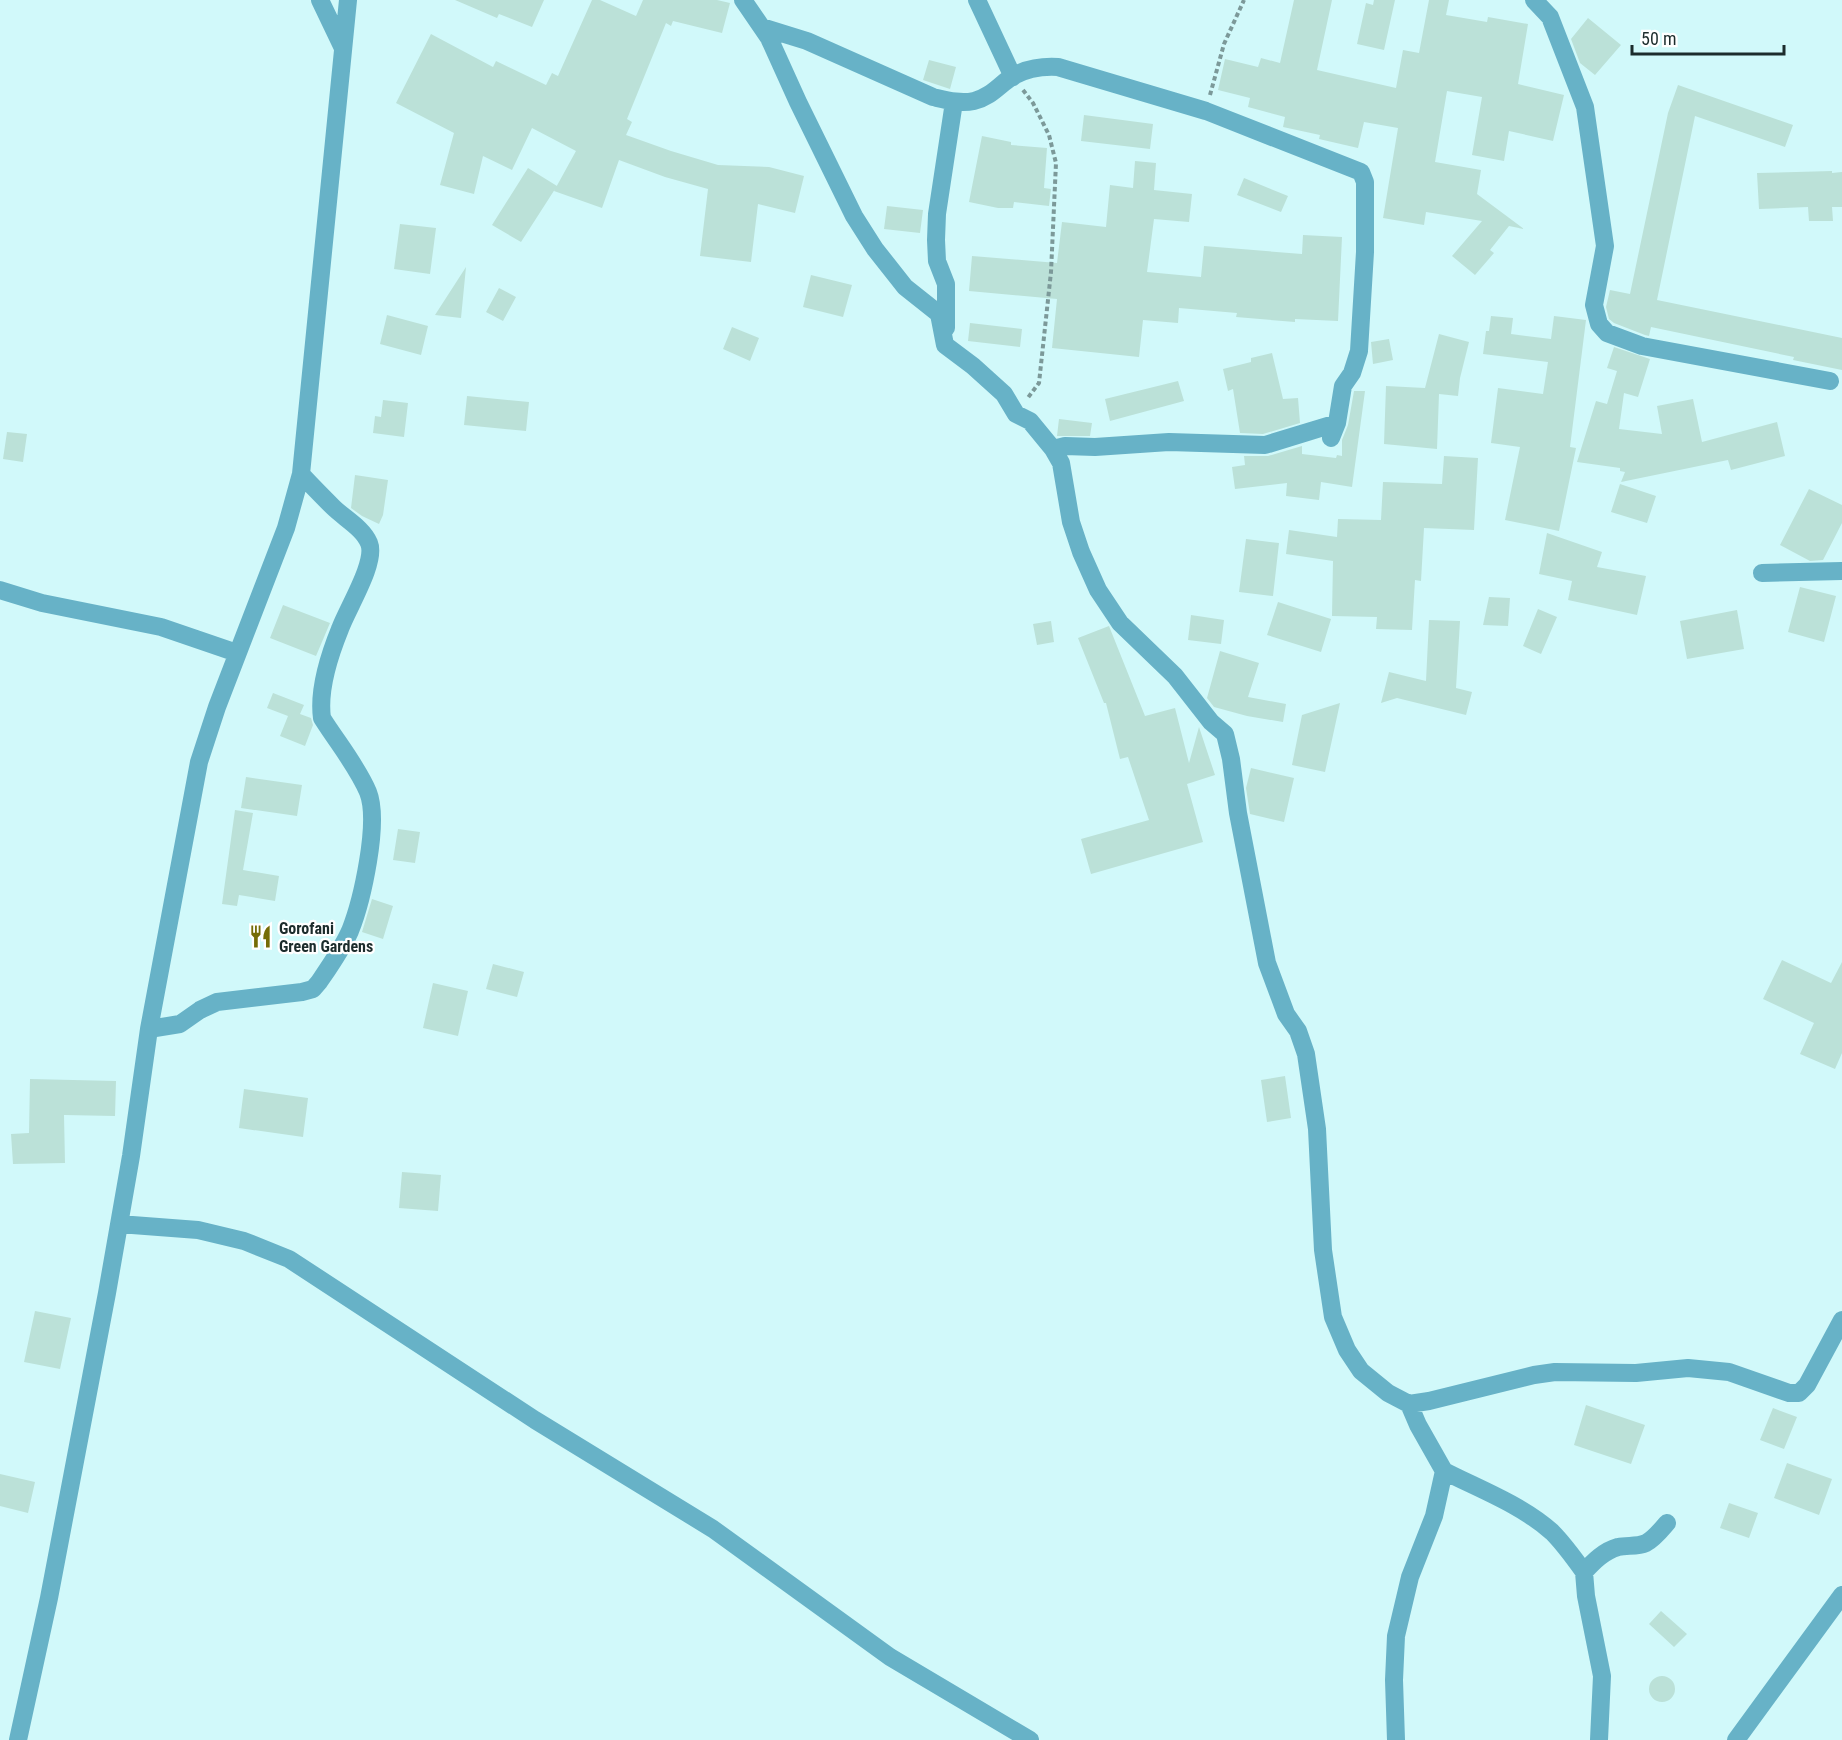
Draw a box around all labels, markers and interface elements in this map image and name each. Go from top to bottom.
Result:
scale bar [1632,18,1784,56]
text: 50 m [1641,28,1676,49]
place label: Gorofani Green Gardens [279,919,373,956]
restaurant icon: Gorofani Green Gardens [248,924,274,950]

